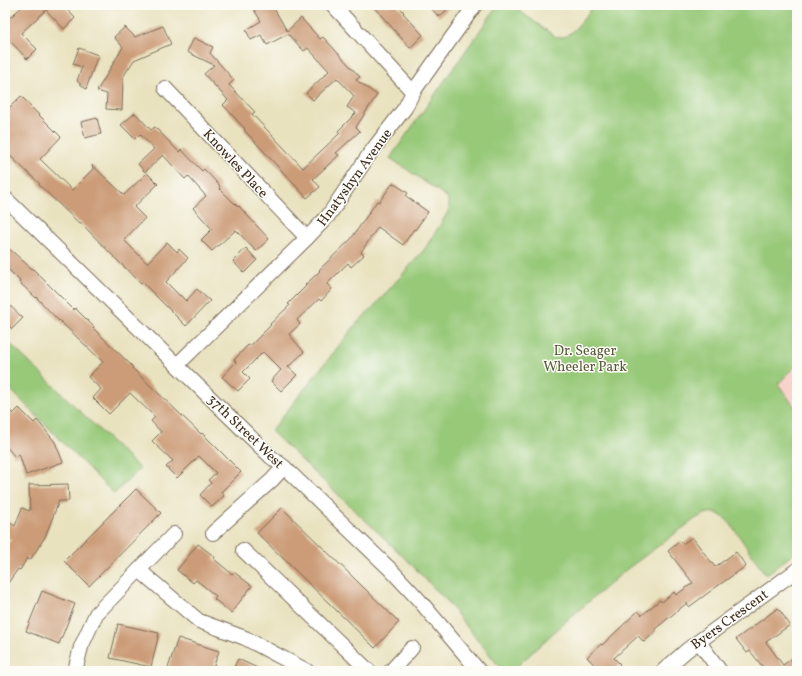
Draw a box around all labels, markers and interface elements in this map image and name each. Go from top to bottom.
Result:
street label: Knowles Place [198,125,272,203]
street label: Hnatyshyn Avenue [313,125,397,231]
park label: Dr. Seager Wheeler Park [543,342,627,377]
street label: 37th Street West [203,391,287,474]
street label: Byers Crescent [687,586,772,655]

